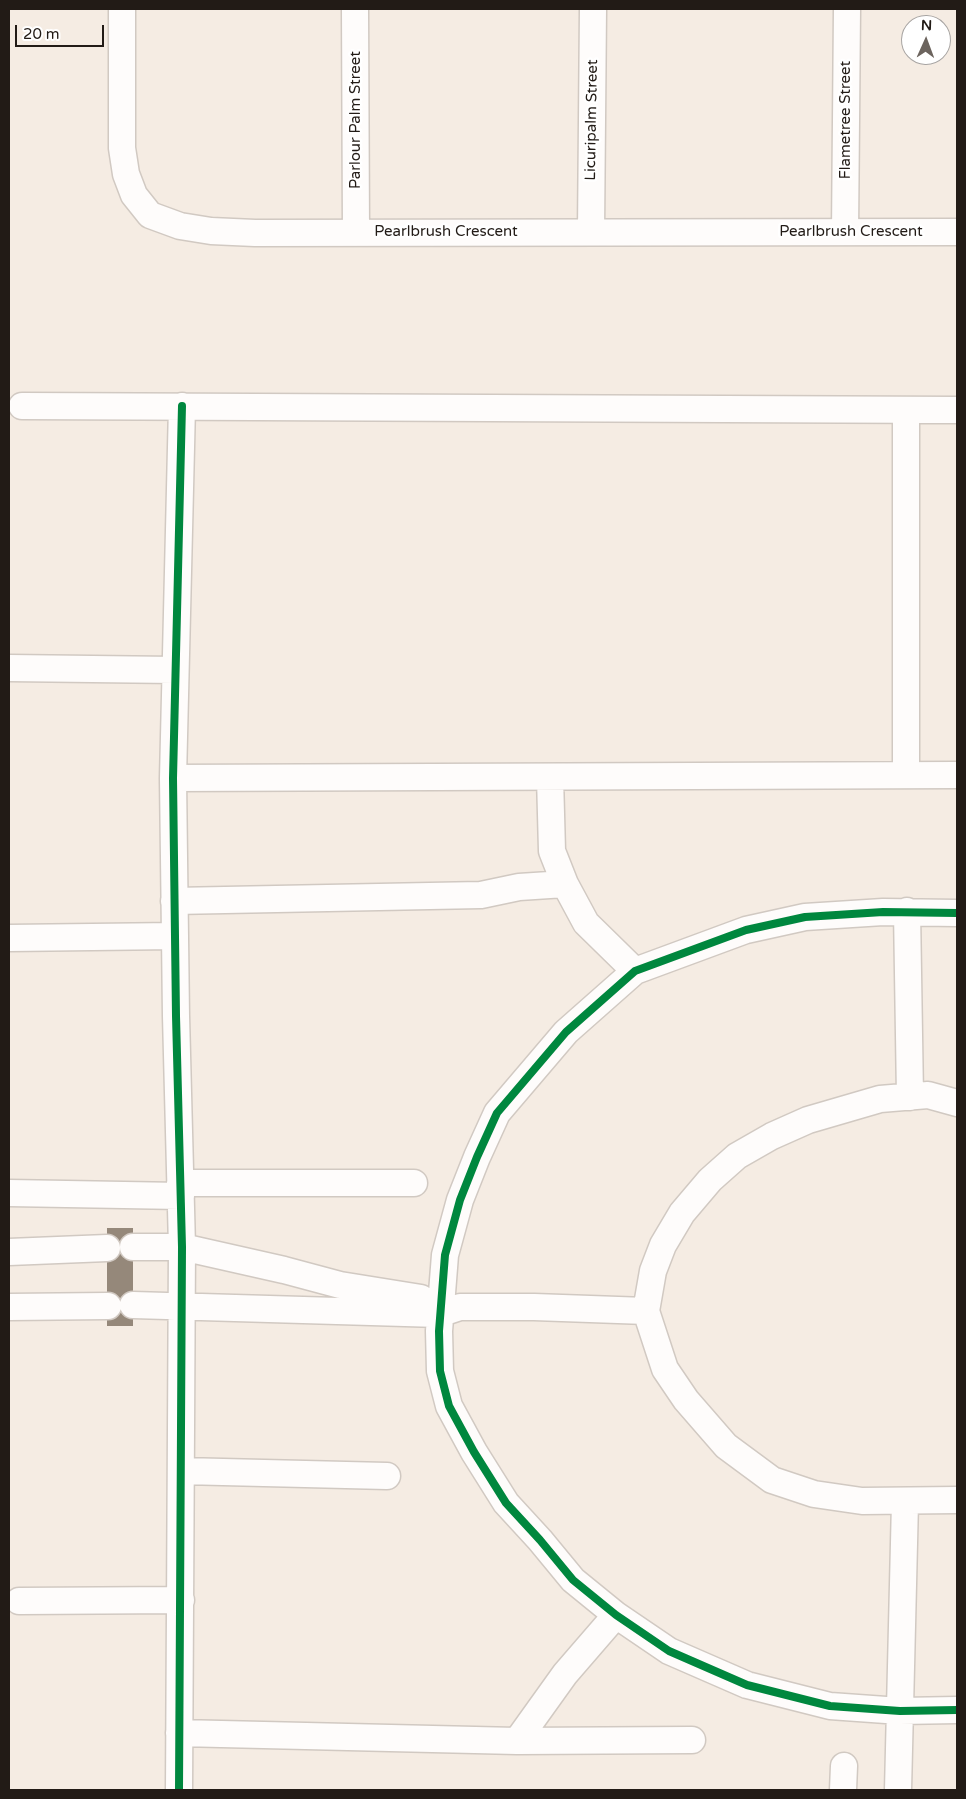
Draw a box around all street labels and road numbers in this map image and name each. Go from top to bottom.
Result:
street label: Parlour Palm Street [347,51,365,189]
street label: Licuripalm Street [582,59,602,181]
street label: Flametree Street [837,61,855,179]
street label: Pearlbrush Crescent [374,223,518,241]
street label: Pearlbrush Crescent [779,223,923,241]

